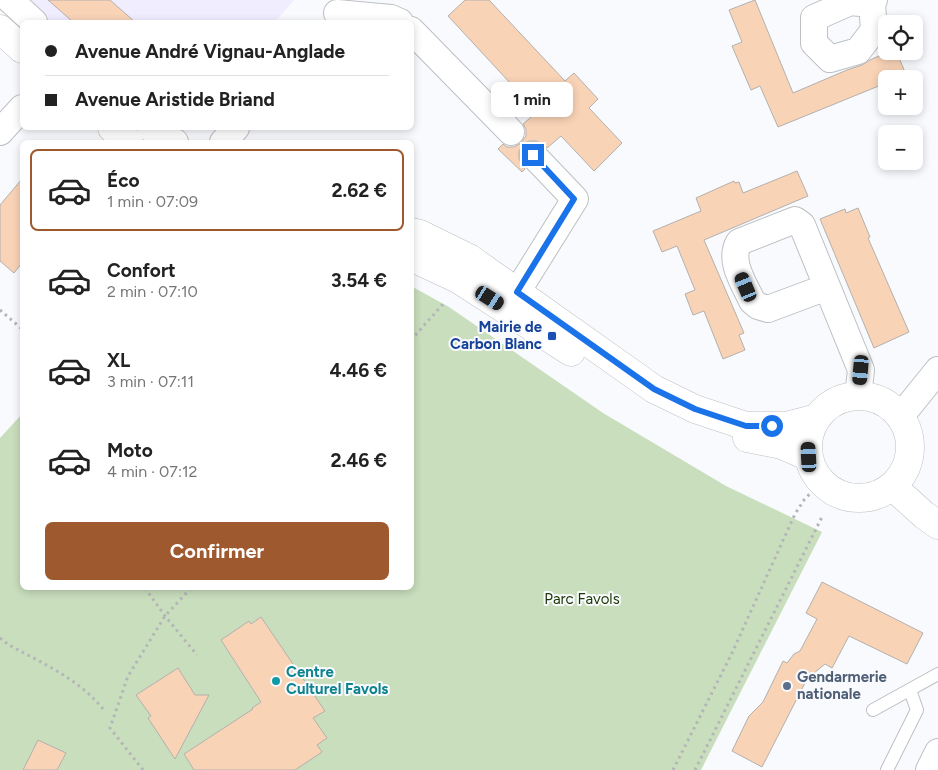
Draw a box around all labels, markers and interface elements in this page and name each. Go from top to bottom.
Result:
map controls [878,15,923,170]
button: locate [878,15,923,60]
text: Avenue André Vignau-Anglade [75,40,345,63]
button: + [878,70,923,115]
callout: 1 min [492,82,574,118]
text: Avenue Aristide Briand [75,88,275,111]
text: 1 min [513,90,551,109]
button: − [878,125,923,170]
route end [522,144,544,166]
icon: car [47,168,92,213]
text: Éco [107,169,140,192]
text: 2.62 € [332,179,387,202]
text: 1 min · 07:09 [107,192,198,211]
icon: car [47,258,92,303]
text: Confort [107,259,176,282]
text: 3.54 € [331,269,387,292]
car [733,270,758,304]
text: 2 min · 07:10 [107,282,198,301]
car [473,284,506,312]
place label: Mairie de Carbon Blanc [450,318,543,353]
marker: Mairie de Carbon Blanc [546,330,558,342]
icon: car [47,348,92,393]
text: XL [107,349,130,372]
car [852,354,869,386]
text: 4.46 € [329,359,387,382]
text: 3 min · 07:11 [107,372,194,391]
route start [761,415,783,437]
icon: car [47,438,92,483]
text: Moto [107,439,153,462]
car [800,442,817,472]
text: 2.46 € [331,449,387,472]
text: 4 min · 07:12 [107,462,198,481]
button: Confirmer [45,522,389,580]
park label: Parc Favols [544,590,620,608]
place label: Centre Culturel Favols [286,663,388,698]
place label: Gendarmerie nationale [797,668,888,703]
marker: Centre Culturel Favols [270,675,282,687]
marker: Gendarmerie nationale [781,680,793,692]

